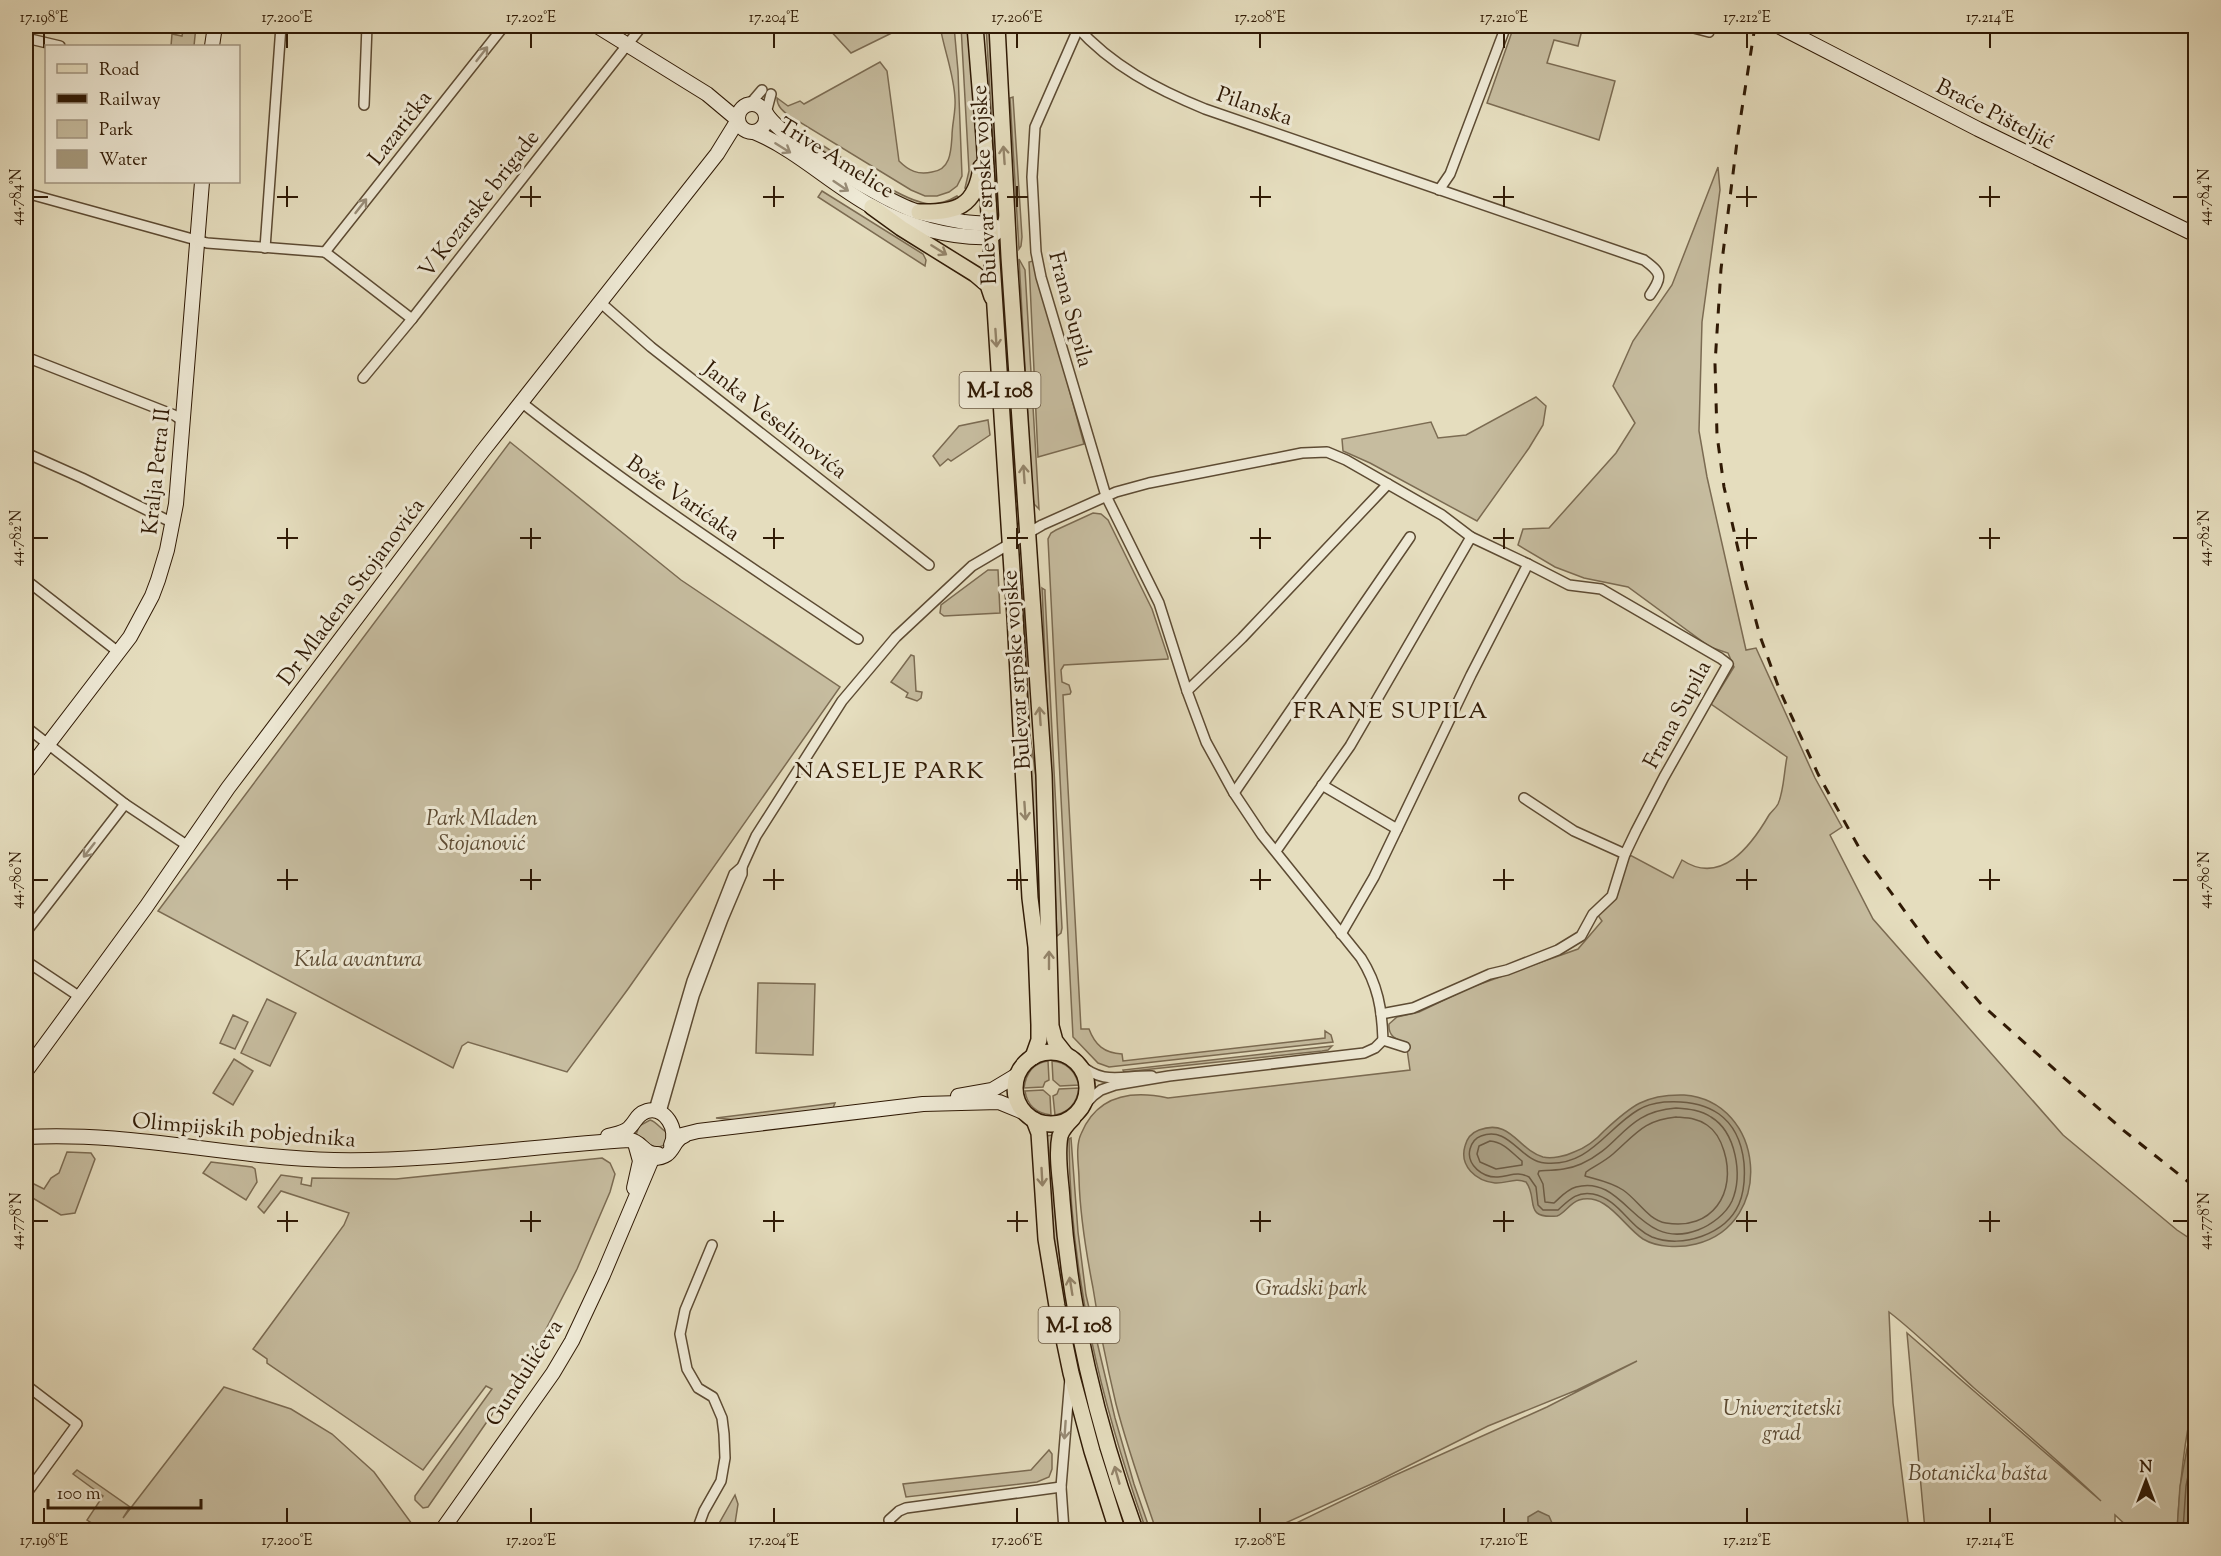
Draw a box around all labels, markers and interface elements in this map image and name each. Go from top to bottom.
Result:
text: 17.198°E [20,8,68,29]
text: 17.200°E [261,8,313,29]
text: 17.202°E [506,8,556,29]
text: 17.204°E [749,8,799,29]
text: 17.206°E [991,8,1043,29]
text: 17.208°E [1234,8,1286,29]
text: 17.210°E [1480,8,1528,29]
text: 17.212°E [1723,8,1771,29]
text: 17.214°E [1966,8,2014,29]
legend [45,45,240,183]
one-way arrow [476,46,489,62]
text: Road [99,58,139,84]
street label: Braće Pišteljić [1930,72,2060,159]
street label: Pilanska [1212,80,1296,136]
street label: Lazarička [362,84,441,173]
street label: Bulevar srpske vojske [965,84,1007,286]
text: Railway [99,88,161,114]
street label: Trive Amelice [771,111,900,208]
text: Park [99,118,134,144]
street label: V Kozarske brigade [412,124,549,286]
one-way arrow [774,142,791,154]
one-way arrow [998,146,1009,166]
text: Water [99,148,148,174]
text: 44.784°N [7,168,28,226]
text: 44.784°N [2195,168,2216,226]
one-way arrow [833,180,850,193]
one-way arrow [354,198,367,214]
one-way arrow [930,244,947,257]
street label: Frana Supila [1038,248,1100,371]
one-way arrow [991,327,1002,347]
street label: Janka Veselinovića [694,354,853,488]
road number: M-I 108 [960,372,1040,408]
street label: Kralja Petra II [135,406,181,536]
street label: Bože Varićaka [619,448,746,550]
one-way arrow [1019,465,1030,485]
street label: Dr Mladena Stojanovića [271,492,434,693]
text: 44.782°N [7,510,28,566]
text: 44.782°N [2195,510,2216,566]
street label: Bulevar srpske vojske [995,569,1041,771]
street label: Frana Supila [1637,656,1721,775]
district label: FRANE SUPILA [1293,695,1489,729]
one-way arrow [1035,707,1046,727]
district label: NASELJE PARK [795,755,985,789]
one-way arrow [1020,801,1031,821]
park label: Park Mladen Stojanović [426,804,538,861]
one-way arrow [82,842,95,858]
text: 44.780°N [7,851,28,909]
text: 44.780°N [2195,851,2216,909]
park label: Kula avantura [294,945,422,977]
one-way arrow [1043,950,1055,970]
street label: Olimpijskih pobjednika [131,1106,357,1158]
one-way arrow [1036,1167,1047,1187]
text: 44.778°N [7,1192,28,1250]
text: 44.778°N [2195,1192,2216,1250]
park label: Gradski park [1255,1274,1367,1306]
one-way arrow [1066,1276,1077,1296]
road number: M-I 108 [1038,1307,1120,1343]
street label: Gundulićeva [479,1314,572,1434]
park label: Univerzitetski grad [1723,1394,1841,1451]
one-way arrow [1059,1419,1070,1439]
north arrow [2116,1451,2176,1511]
text: N [2140,1457,2153,1480]
park label: Botanička bašta [1908,1459,2048,1491]
one-way arrow [1111,1466,1122,1485]
scale bar [48,1472,201,1510]
text: 100 m [57,1482,101,1508]
text: 17.198°E [20,1531,68,1552]
text: 17.200°E [261,1531,313,1552]
text: 17.202°E [506,1531,556,1552]
text: 17.204°E [749,1531,799,1552]
text: 17.206°E [991,1531,1043,1552]
text: 17.208°E [1234,1531,1286,1552]
text: 17.210°E [1480,1531,1528,1552]
text: 17.212°E [1723,1531,1771,1552]
text: 17.214°E [1966,1531,2014,1552]

